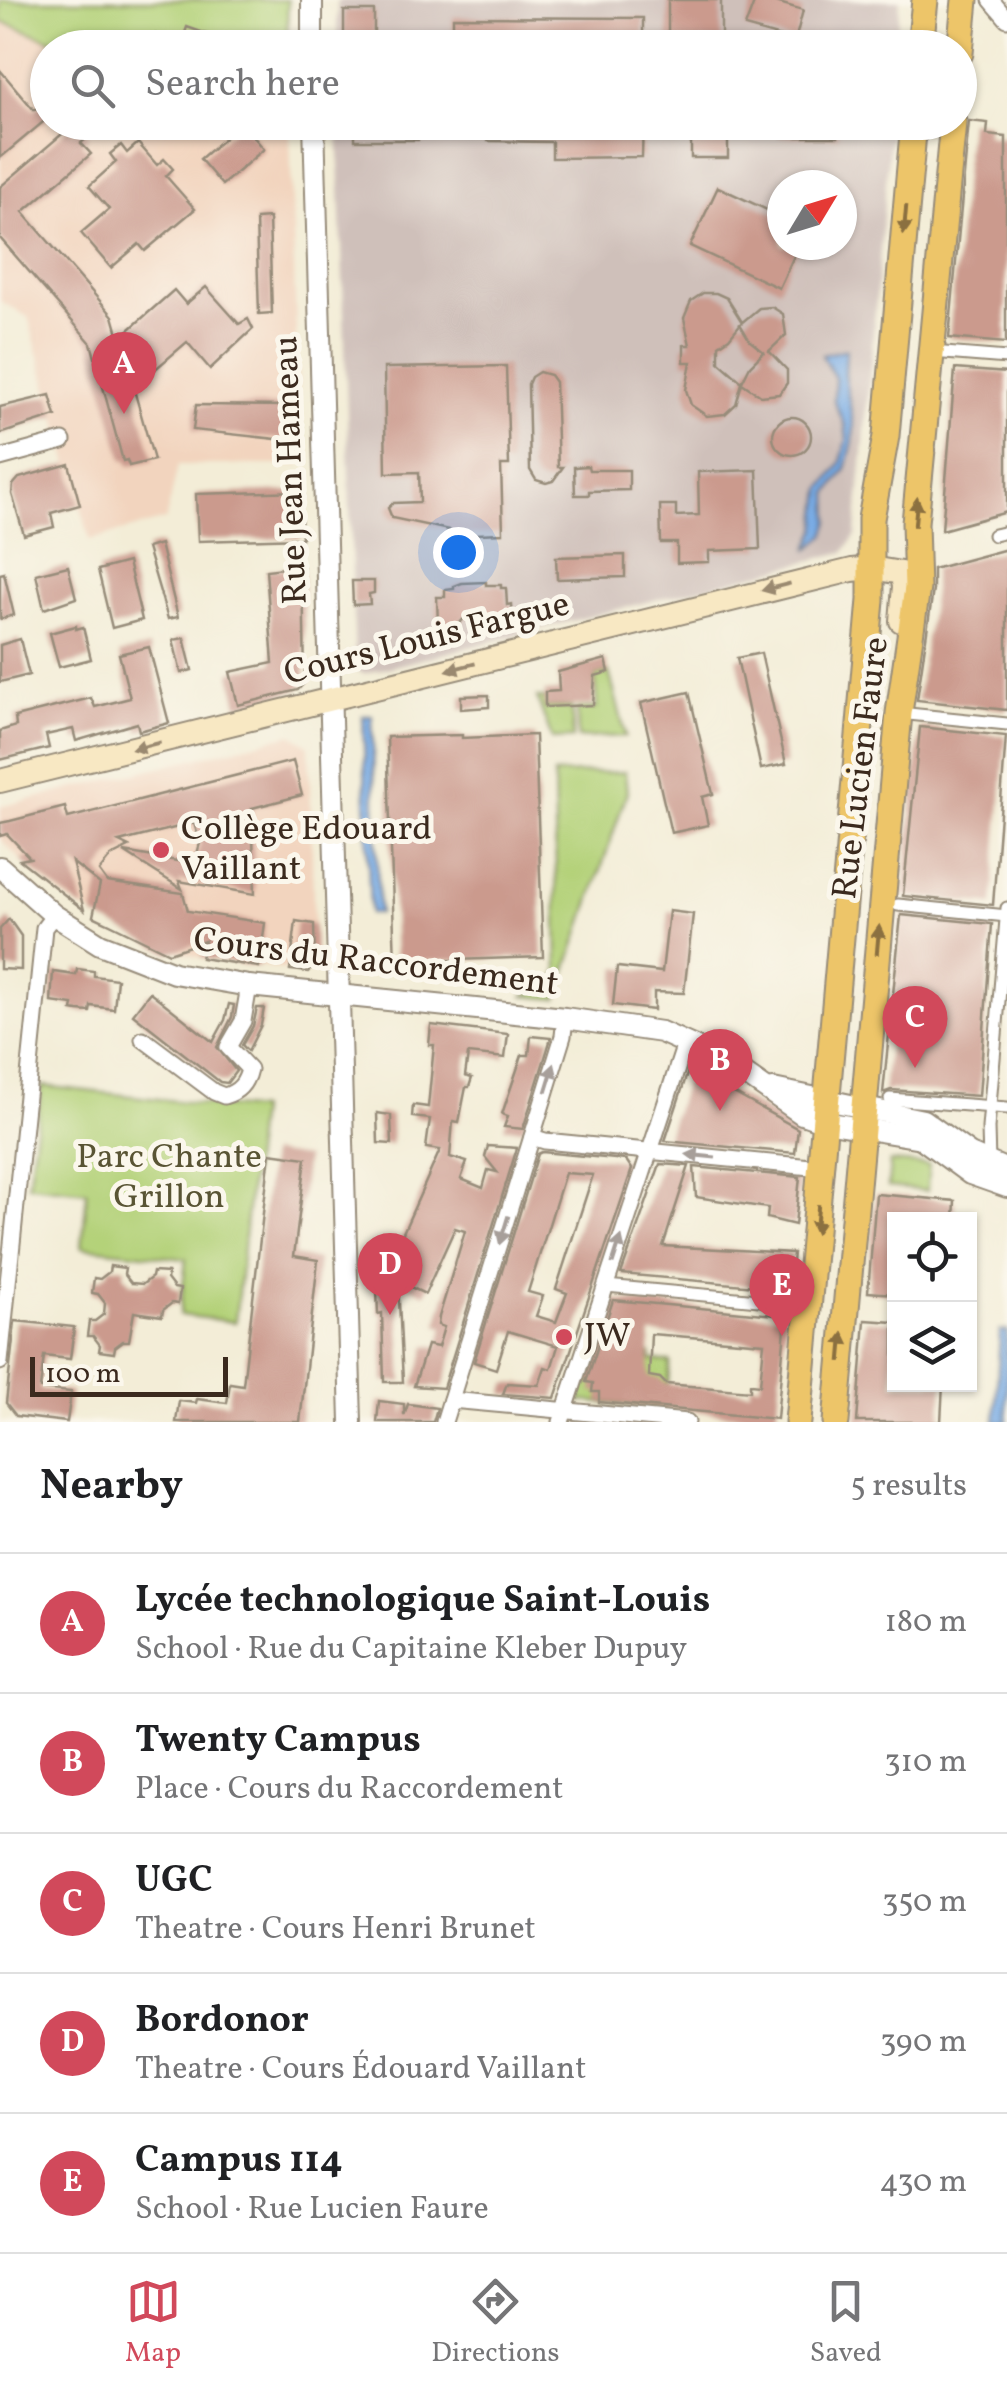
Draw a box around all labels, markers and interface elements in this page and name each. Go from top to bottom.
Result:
search box [30,30,977,140]
icon: search [65,58,120,113]
text: Search here [145,59,340,112]
north arrow [767,170,857,260]
one-way arrow [896,204,912,236]
pin: A [92,332,156,414]
street label: Rue Jean Hameau [263,335,321,605]
one-way arrow [909,496,925,528]
your location [433,527,484,578]
one-way arrow [760,580,791,595]
street label: Cours Louis Fargue [279,581,575,699]
street label: Rue Lucien Faure [822,634,902,902]
one-way arrow [445,660,476,676]
one-way arrow [130,739,161,754]
place label: Collège Edouard Vaillant [181,806,432,894]
marker: Collège Edouard Vaillant [150,839,172,861]
street label: Cours du Raccordement [191,917,561,1009]
one-way arrow [870,923,886,955]
pin: C [882,986,948,1068]
pin: B [688,1028,752,1111]
one-way arrow [543,1062,558,1092]
park label: Parc Chante Grillon [76,1134,262,1222]
one-way arrow [684,1148,716,1164]
one-way arrow [808,1204,824,1236]
map controls [887,1212,977,1392]
button: locate [887,1212,977,1302]
one-way arrow [495,1215,510,1245]
pin: D [358,1232,422,1315]
one-way arrow [611,1235,626,1265]
pin: E [750,1254,814,1336]
button: layers [887,1302,977,1392]
place label: JW [584,1313,631,1361]
marker: JW [553,1326,575,1348]
one-way arrow [834,1330,850,1362]
scale bar [30,1352,228,1396]
text: 100 m [45,1355,120,1394]
text: Nearby [40,1458,183,1517]
text: 5 results [850,1465,967,1509]
text: Lycée technologique Saint-Louis [135,1575,710,1628]
text: A [61,1601,84,1645]
text: 180 m [884,1601,967,1645]
text: School · Rue du Capitaine Kleber Dupuy [135,1628,687,1672]
text: Twenty Campus [135,1715,421,1768]
text: B [62,1741,83,1785]
text: 310 m [884,1741,967,1785]
text: Place · Cours du Raccordement [135,1768,564,1812]
text: UGC [135,1855,213,1908]
text: C [62,1881,83,1925]
text: 350 m [882,1881,967,1925]
text: Theatre · Cours Henri Brunet [135,1908,536,1952]
text: Bordonor [135,1995,309,2048]
text: D [61,2021,84,2065]
text: 390 m [880,2021,967,2065]
text: Theatre · Cours Édouard Vaillant [135,2048,586,2092]
text: Campus 114 [135,2135,343,2188]
text: E [62,2161,83,2205]
text: 430 m [879,2161,967,2205]
text: School · Rue Lucien Faure [135,2188,489,2232]
tab: Map [125,2274,181,2373]
tab: Directions [431,2274,560,2373]
tab: Saved [810,2274,882,2373]

